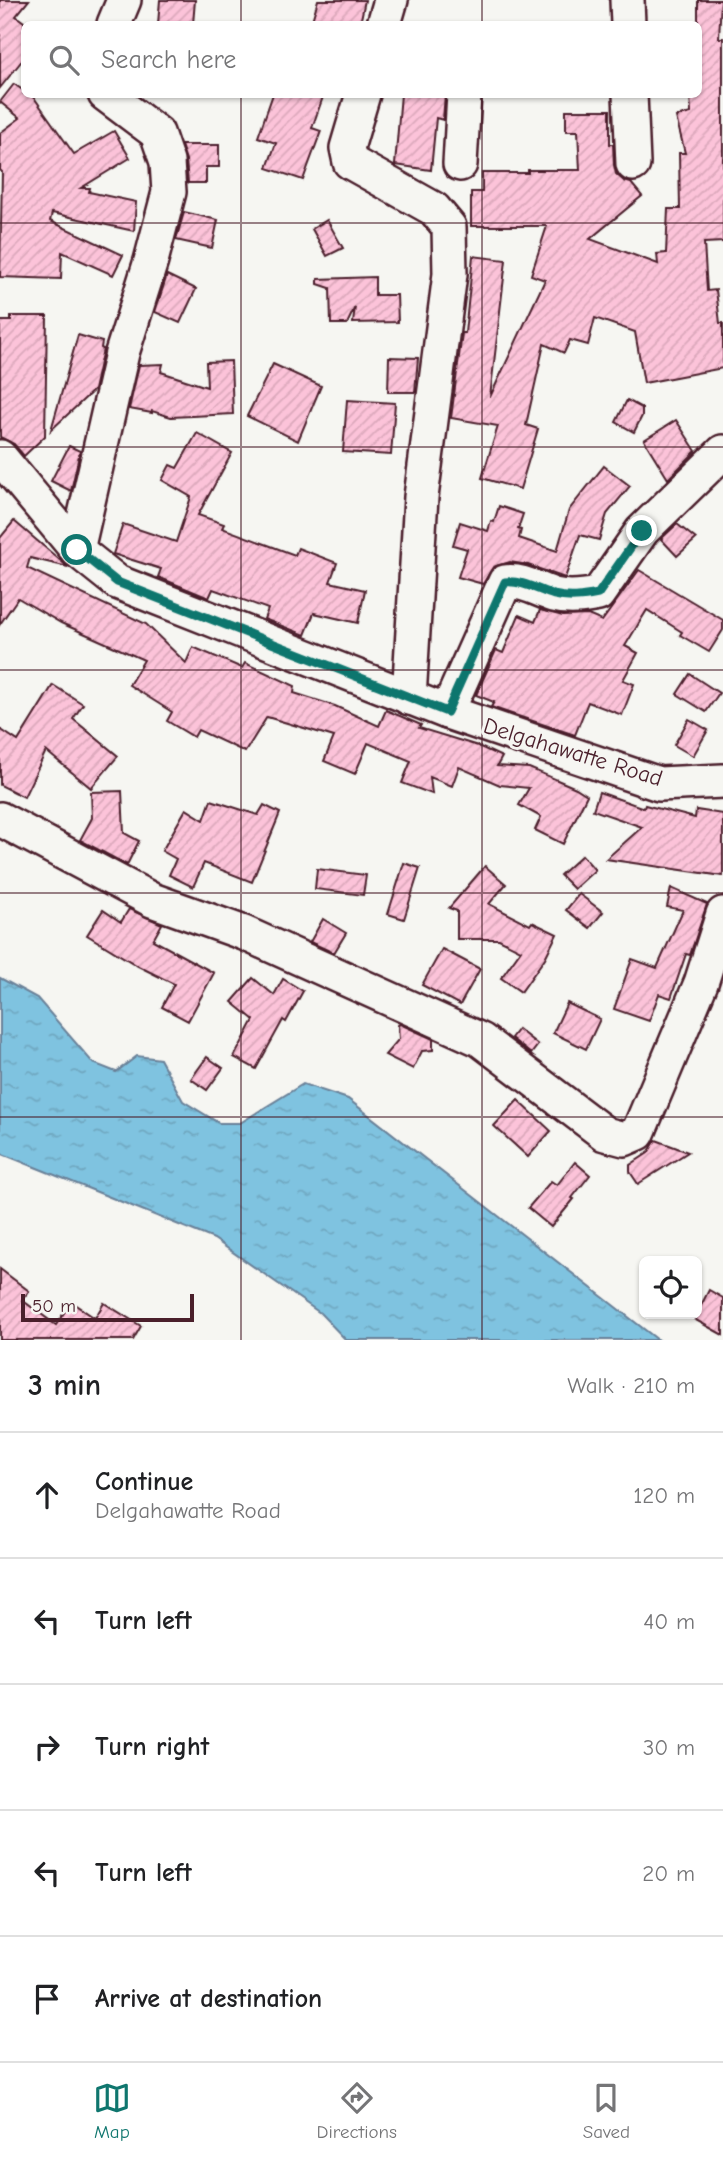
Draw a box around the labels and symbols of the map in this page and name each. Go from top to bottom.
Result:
route end [626,515,657,546]
route start [61,534,92,565]
street label: Delgahawatte Road [480,712,666,792]
scale bar [21,1291,194,1323]

